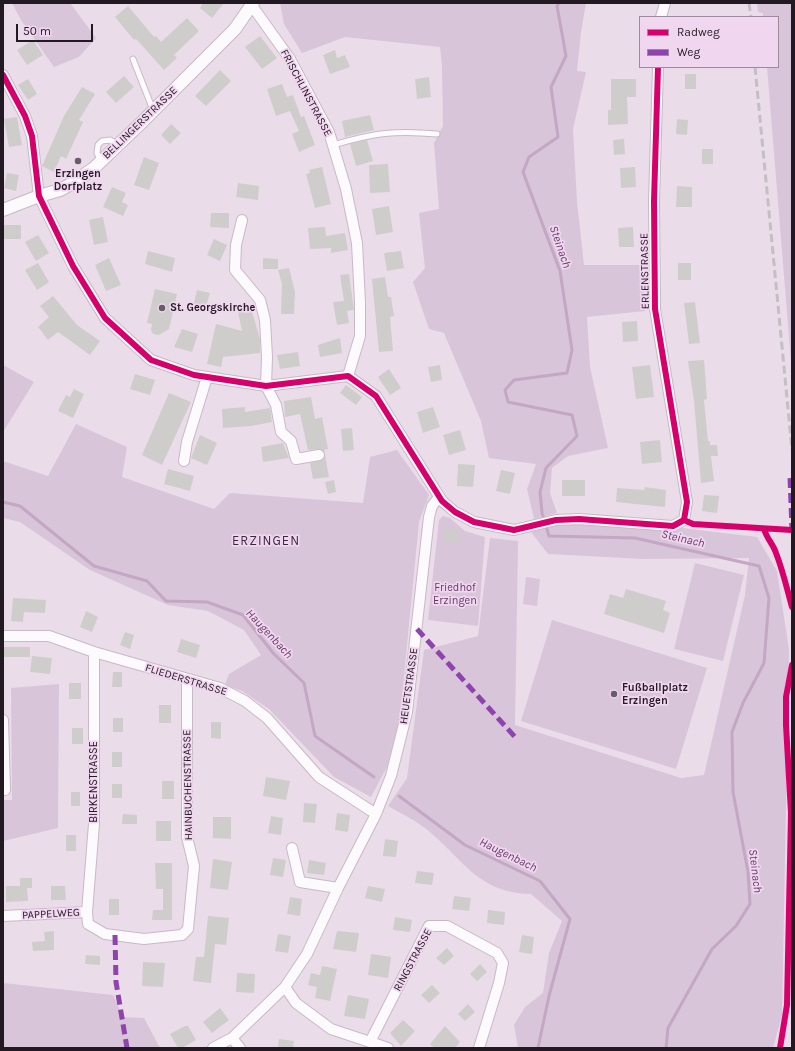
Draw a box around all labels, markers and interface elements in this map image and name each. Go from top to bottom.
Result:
scale bar [18,16,95,42]
legend [639,16,779,68]
text: 50 m [23,24,51,38]
text: Radweg [677,25,720,39]
text: Weg [677,45,700,59]
street label: FRISCHLINSTRASSE [277,47,335,139]
street label: BELLINGERSTRASSE [100,84,180,162]
marker: Erzingen Dorfplatz [73,156,83,166]
place label: Erzingen Dorfplatz [54,167,102,193]
water label: Steinach [546,224,574,270]
street label: ERLENSTRASSE [638,233,652,309]
place label: St. Georgskirche [170,301,255,315]
marker: St. Georgskirche [157,303,167,313]
water label: Steinach [660,527,706,551]
district label: ERZINGEN [232,533,300,549]
park label: Friedhof Erzingen [433,581,477,607]
water label: Haugenbach [242,606,296,662]
street label: HEUETSTRASSE [397,647,421,725]
street label: FLIEDERSTRASSE [143,661,229,699]
place label: Fußballplatz Erzingen [622,681,688,707]
marker: Fußballplatz Erzingen [609,689,619,699]
street label: HAINBUCHENSTRASSE [180,729,196,841]
street label: BIRKENSTRASSE [87,741,101,823]
water label: Haugenbach [477,835,539,875]
water label: Steinach [745,848,765,894]
street label: PAPPELWEG [22,906,80,922]
street label: RINGSTRASSE [391,926,435,994]

